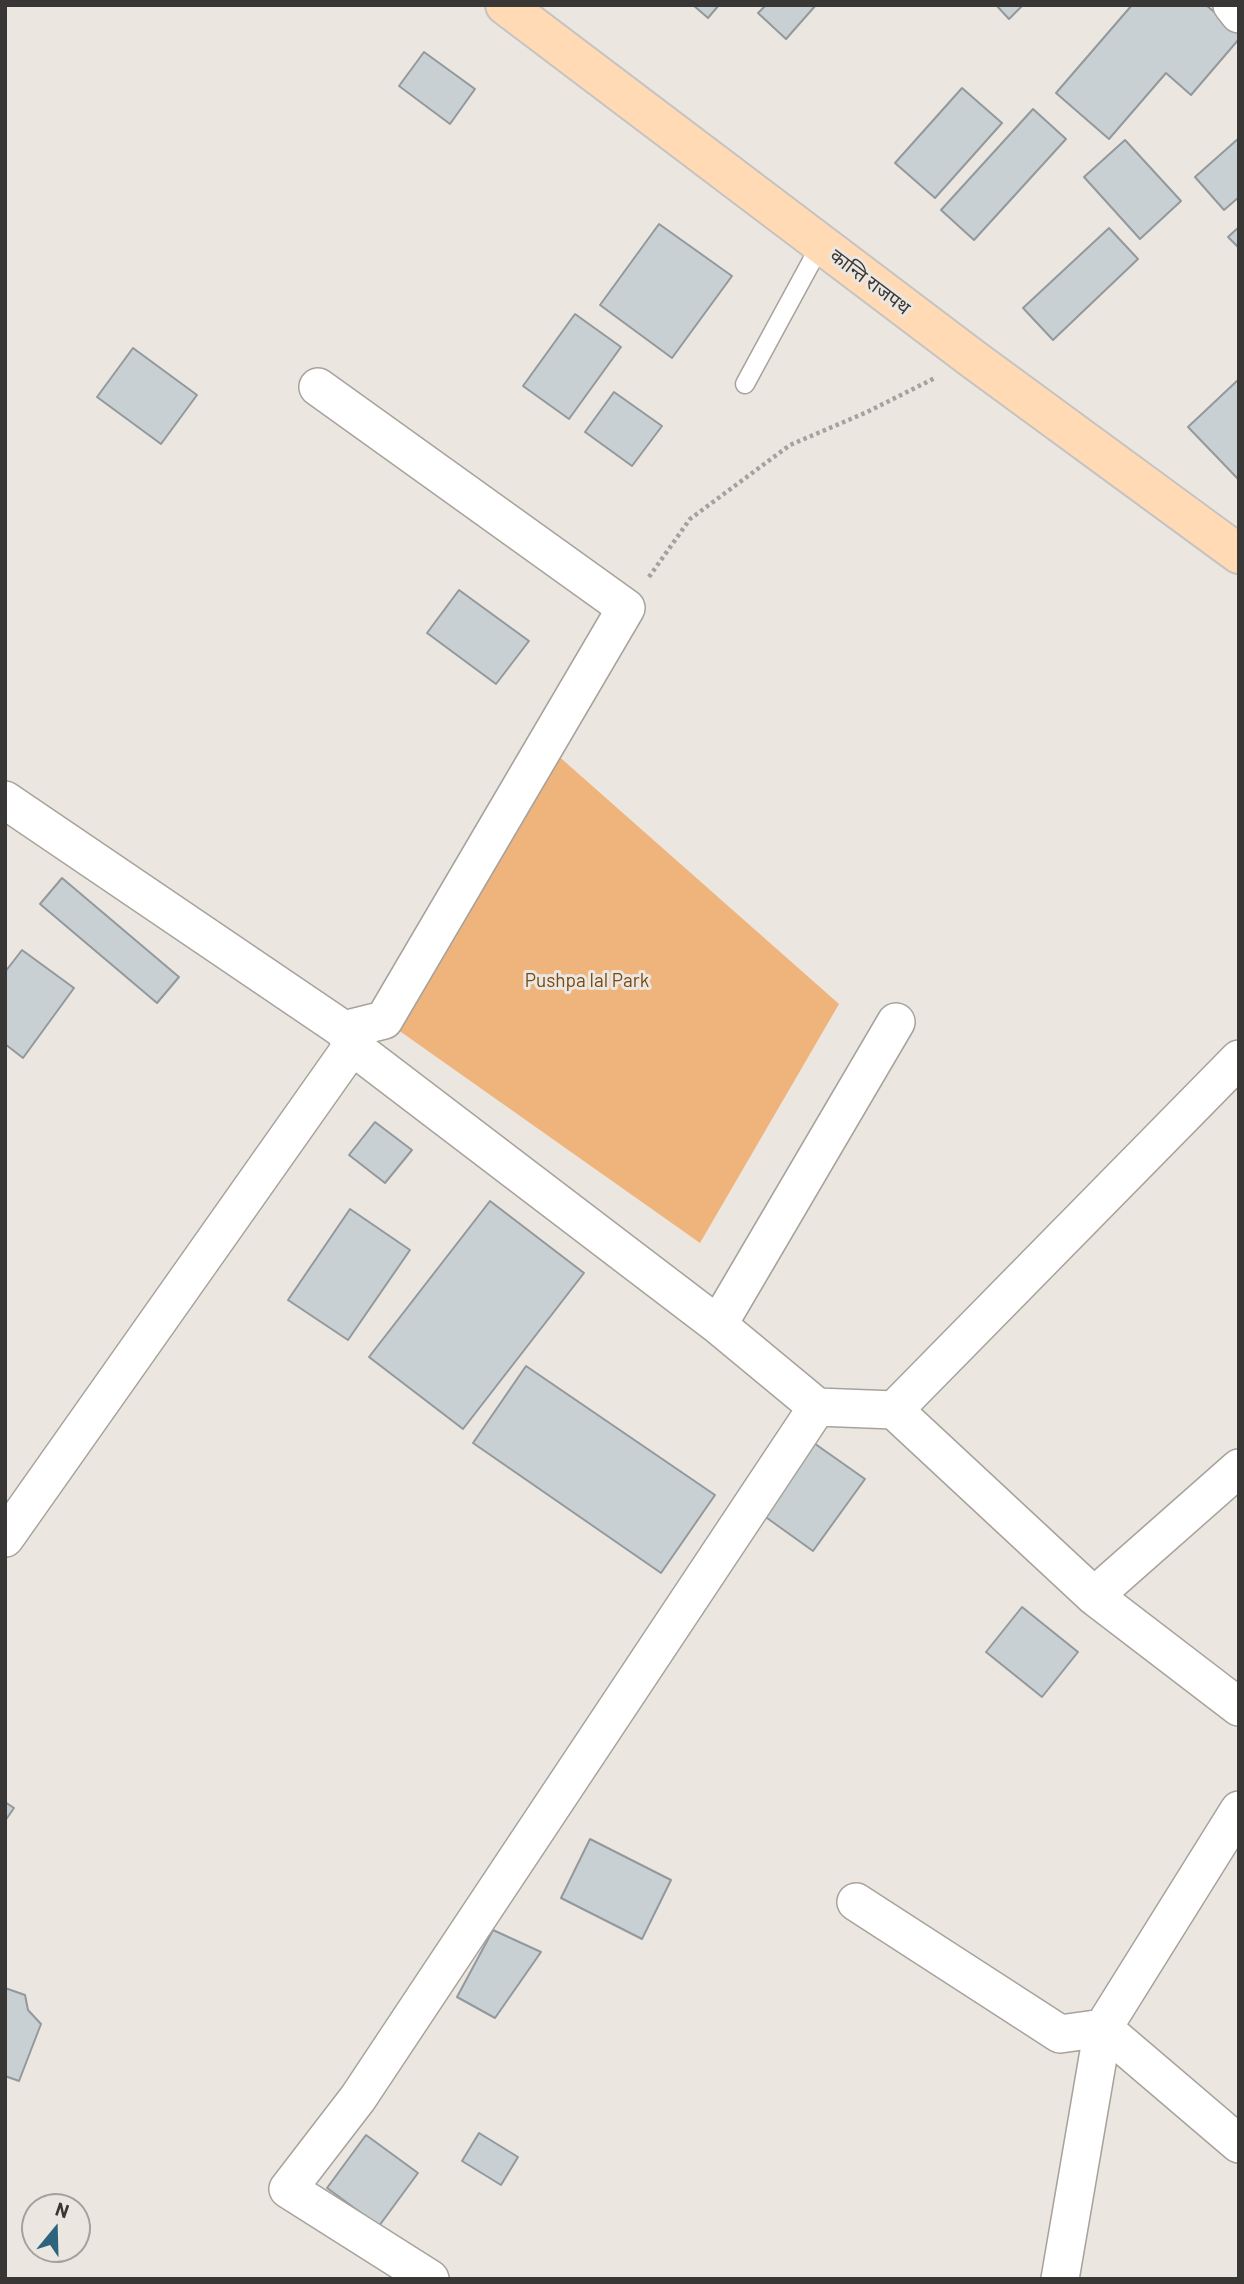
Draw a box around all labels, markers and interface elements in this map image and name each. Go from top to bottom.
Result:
street label: कान्ति राजपथ [825,244,915,320]
park label: Pushpa lal Park [525,970,649,992]
north arrow [21,2193,91,2263]
text: N [53,2197,72,2222]

